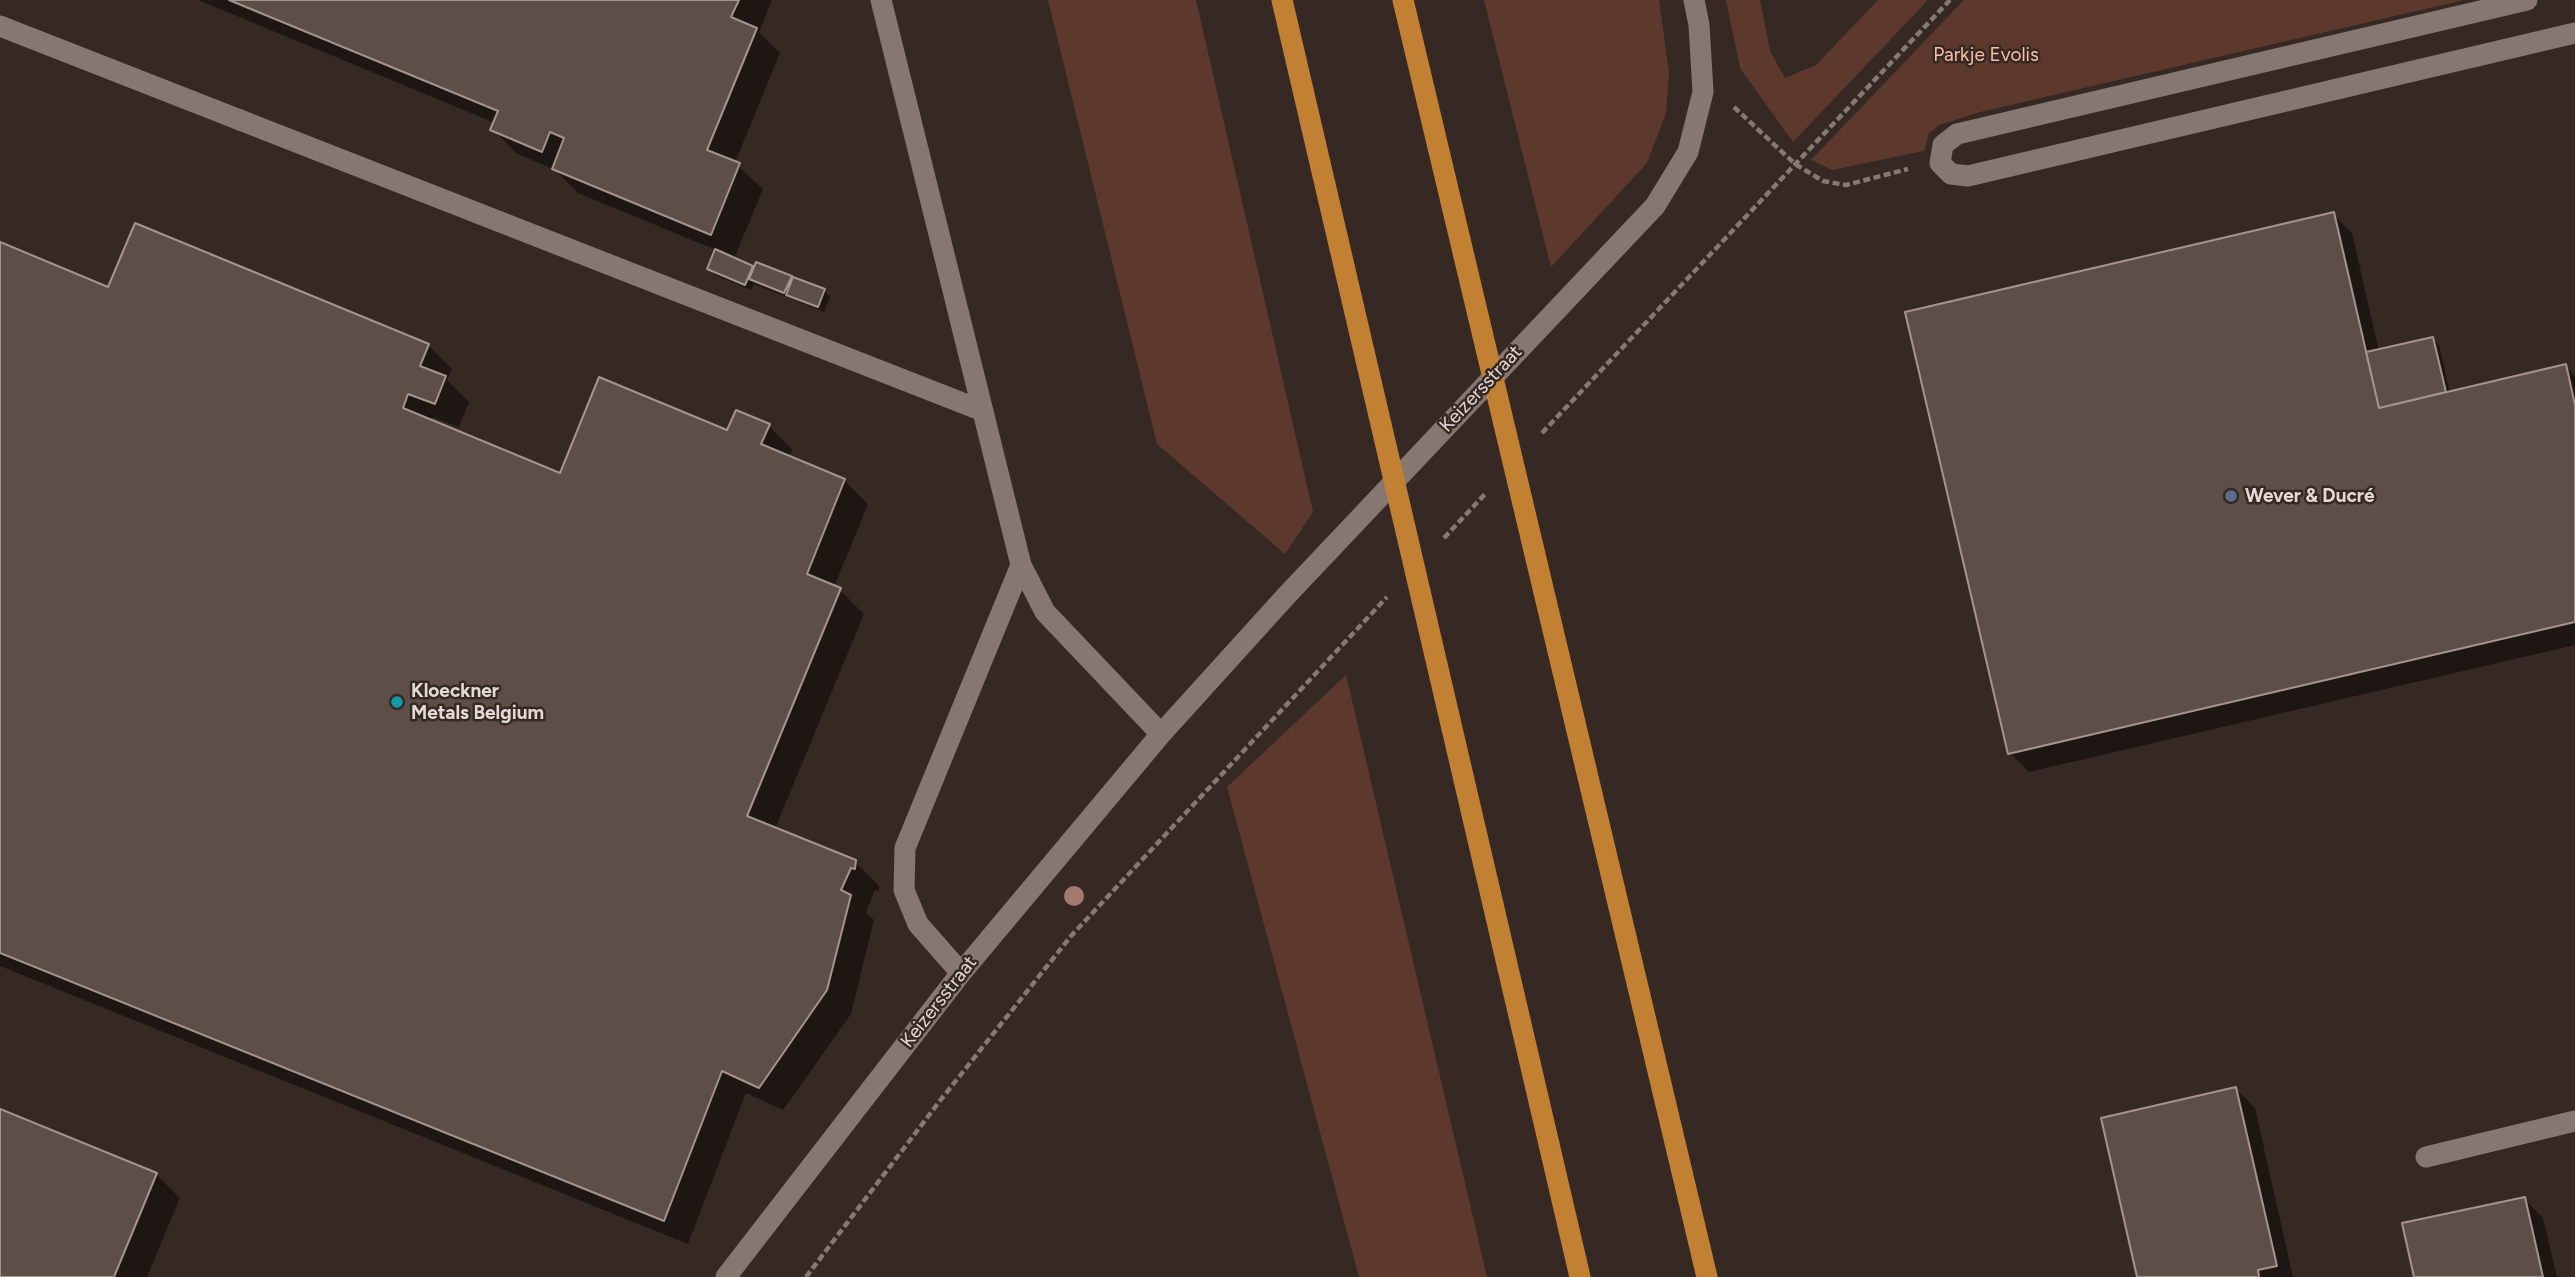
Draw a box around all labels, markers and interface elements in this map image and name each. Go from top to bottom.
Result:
park label: Parkje Evolis [1933,44,2039,66]
street label: Keizersstraat [1435,341,1527,437]
place label: Wever & Ducré [2245,485,2375,507]
marker: Wever & Ducré [2223,488,2239,504]
place label: Kloeckner Metals Belgium [411,680,544,724]
marker: Kloeckner Metals Belgium [389,694,405,710]
street label: Keizersstraat [896,952,982,1052]

